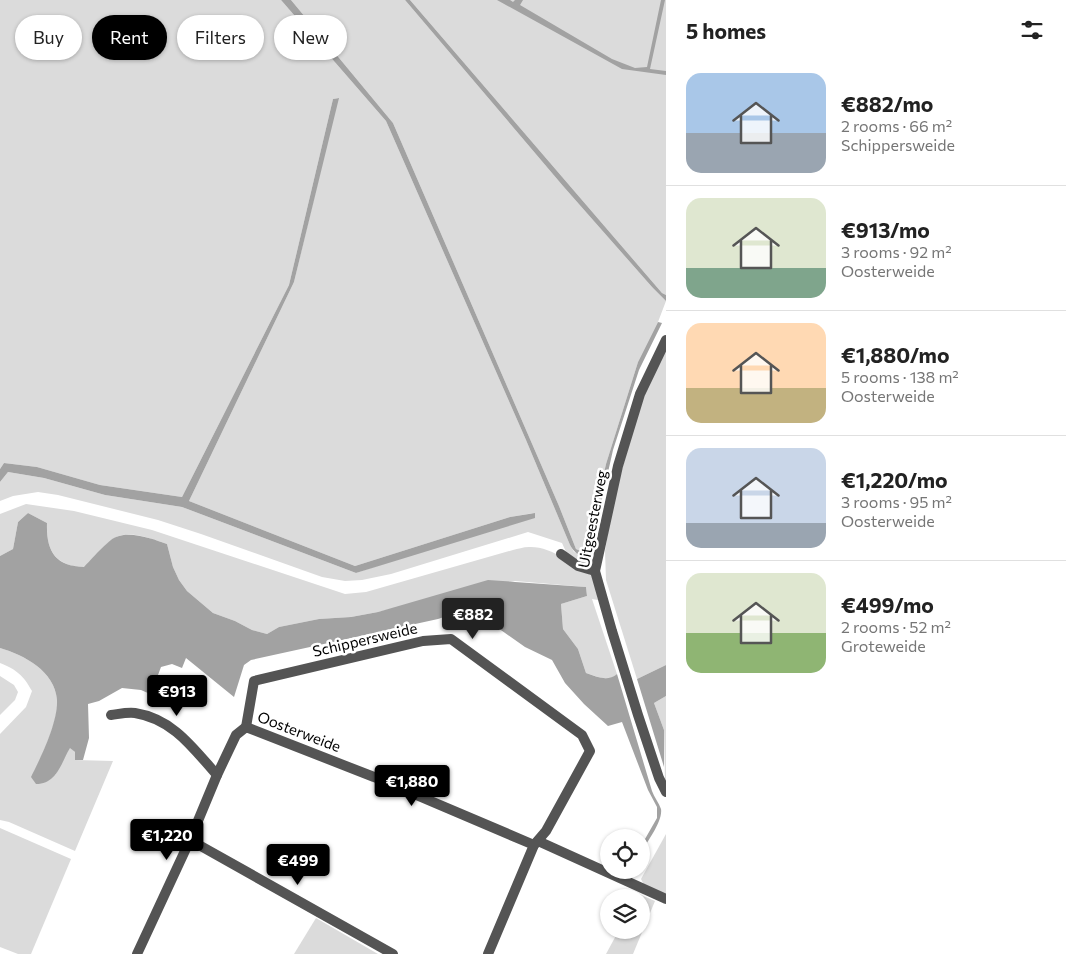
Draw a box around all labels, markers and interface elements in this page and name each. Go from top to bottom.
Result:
chip: Buy [15,15,82,60]
chip: Rent [92,15,167,60]
chip: Filters [177,15,264,60]
chip: New [274,15,347,60]
icon: filters [1018,16,1046,44]
text: 5 homes [686,18,766,43]
text: €882/mo [841,91,933,116]
icon: home [726,93,786,153]
text: 2 rooms · 66 m² [841,116,952,135]
text: Schippersweide [841,135,955,154]
text: €913/mo [841,217,930,242]
icon: home [726,218,786,278]
text: 3 rooms · 92 m² [841,242,952,261]
text: Oosterweide [841,261,935,280]
text: €1,880/mo [841,342,949,367]
icon: home [726,343,786,403]
text: 5 rooms · 138 m² [841,367,959,386]
text: Oosterweide [841,386,935,405]
text: €1,220/mo [841,467,948,492]
street label: Uitgeesterweg [574,468,610,569]
icon: home [726,468,786,528]
text: 3 rooms · 95 m² [841,492,952,511]
text: Oosterweide [841,511,935,530]
text: €499/mo [841,592,934,617]
icon: home [726,593,786,653]
pin: €882 [443,598,503,640]
text: €882 [453,604,493,623]
text: 2 rooms · 52 m² [841,617,951,636]
street label: Schippersweide [311,618,419,660]
text: Groteweide [841,636,926,655]
pin: €913 [147,674,207,717]
text: €913 [158,681,196,700]
street label: Oosterweide [255,707,344,755]
pin: €1,880 [371,764,453,807]
text: €1,880 [386,771,438,790]
pin: €1,220 [126,818,208,861]
text: €1,220 [141,825,193,844]
map controls [600,829,650,939]
button: locate [600,829,650,879]
pin: €499 [268,844,328,886]
text: €499 [278,850,318,869]
button: layers [600,889,650,939]

